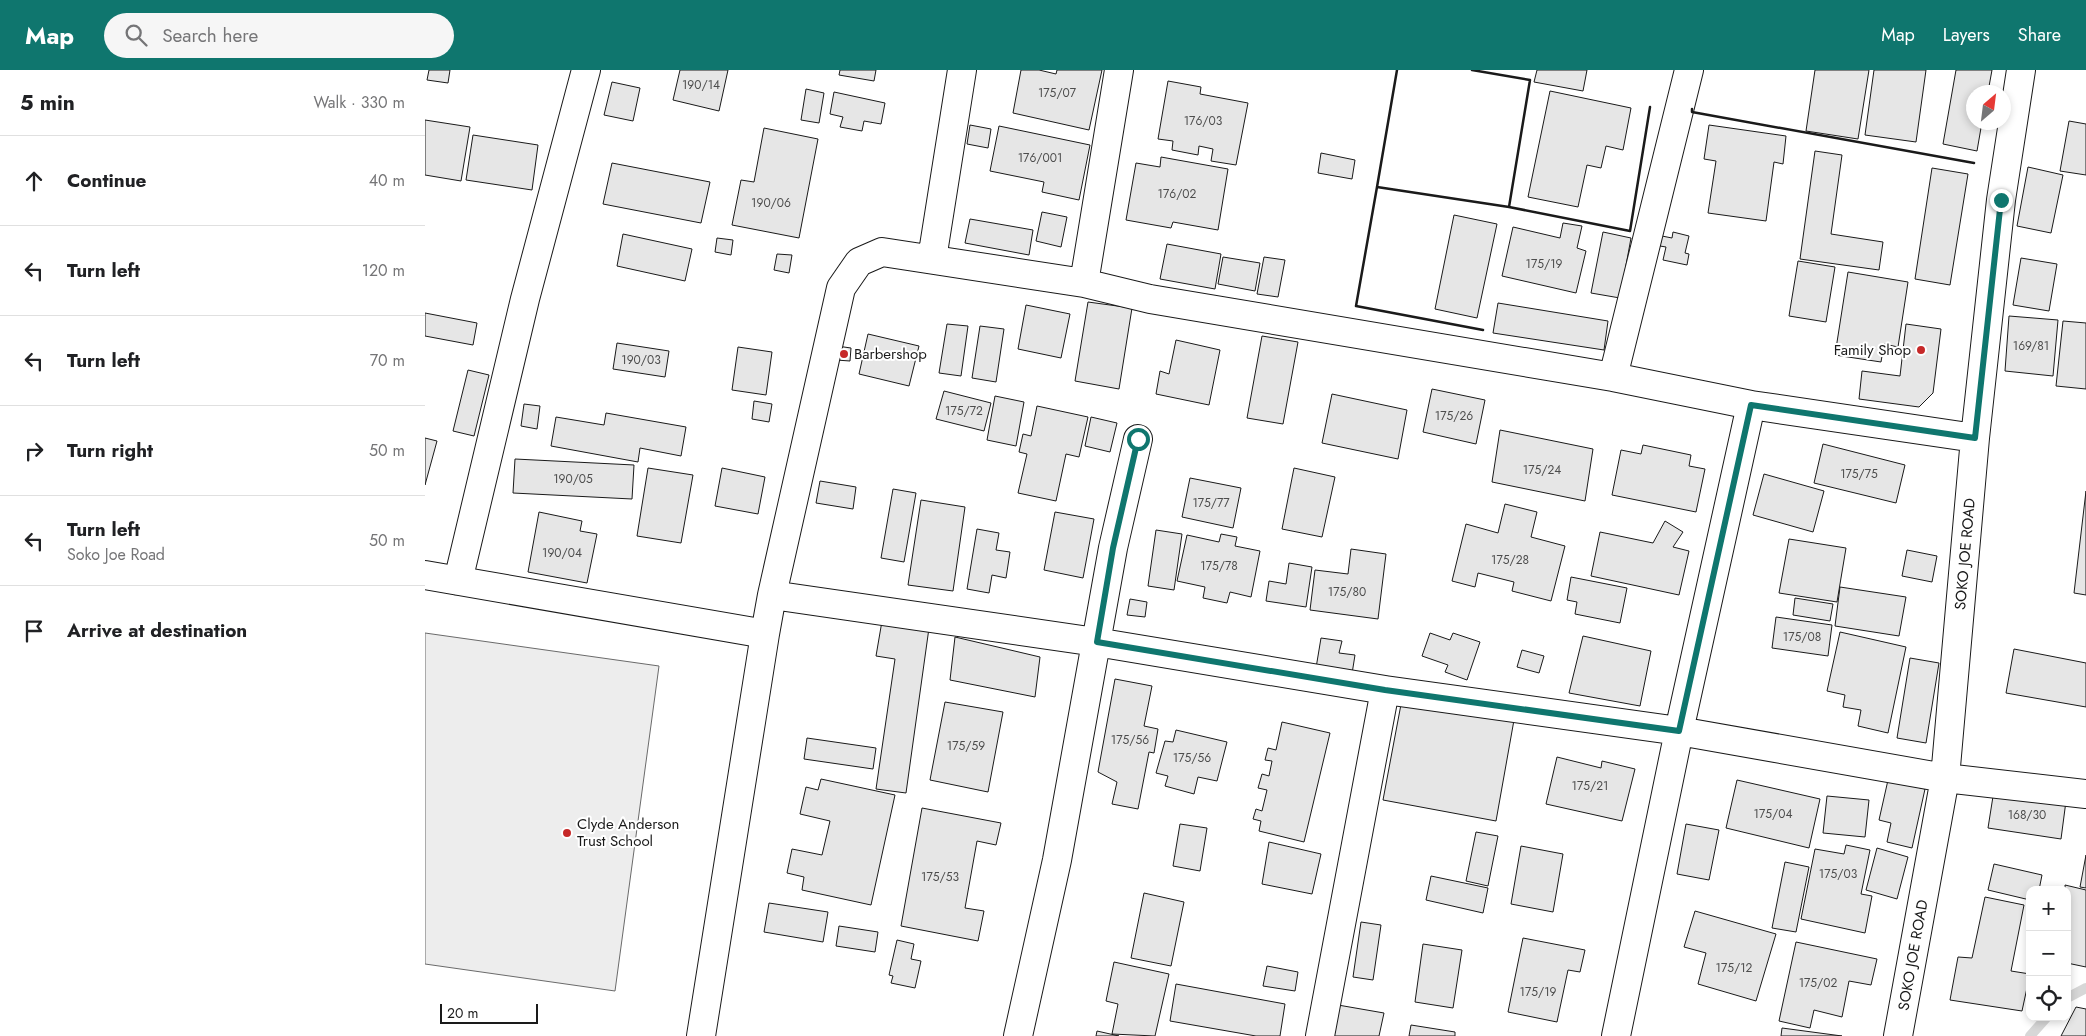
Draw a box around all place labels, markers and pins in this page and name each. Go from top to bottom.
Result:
place label: Family Shop [1834,339,1911,361]
place label: Barbershop [854,343,927,365]
marker: Family Shop [1915,344,1927,356]
marker: Barbershop [838,348,850,360]
place label: Clyde Anderson Trust School [577,813,679,852]
marker: Clyde Anderson Trust School [561,827,573,839]

